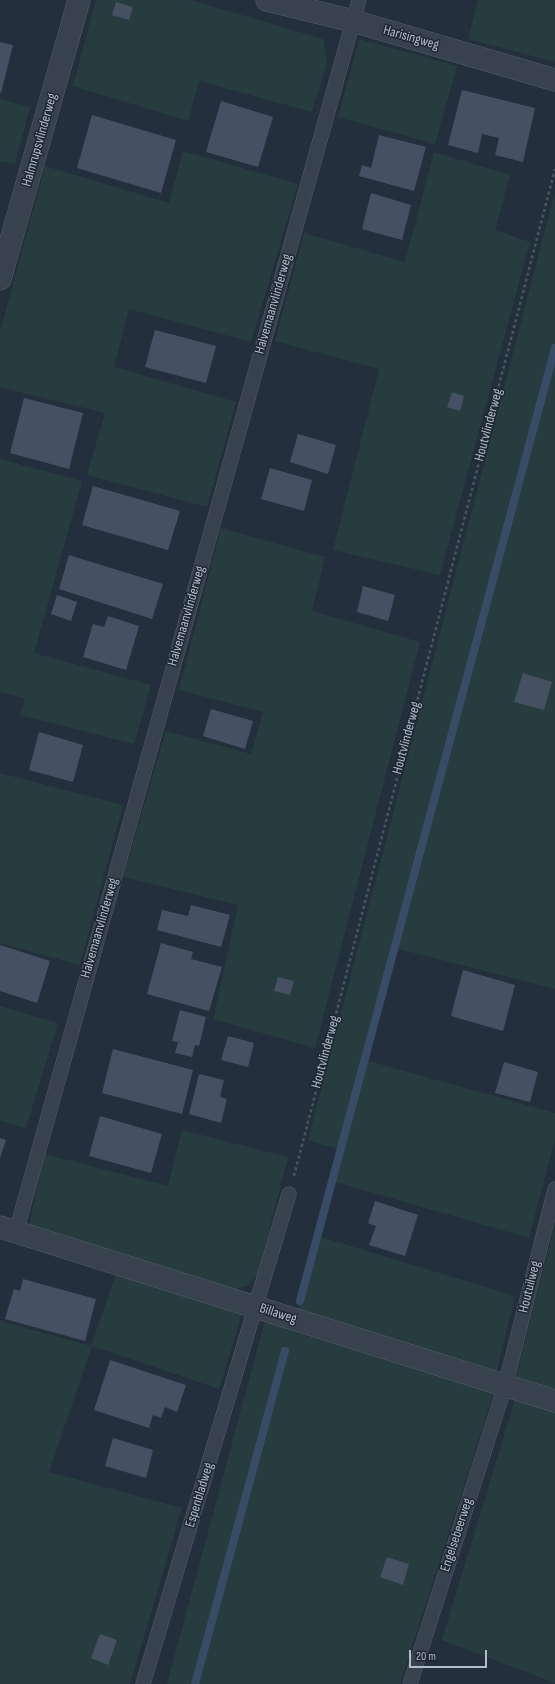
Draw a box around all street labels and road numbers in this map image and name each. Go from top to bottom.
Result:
street label: Harisingweg [381,22,441,54]
street label: Halmrupsvlinderweg [19,91,61,189]
street label: Halvemaanvlinderweg [252,252,296,356]
street label: Houtvlinderweg [471,387,507,463]
street label: Halvemaanvlinderweg [165,564,209,668]
street label: Houtvlinderweg [389,700,425,776]
street label: Halvemaanvlinderweg [78,876,122,980]
street label: Houtvlinderweg [308,1014,344,1090]
street label: Houtuilweg [515,1259,545,1315]
street label: Billaweg [257,1300,299,1328]
street label: Espenbladweg [182,1461,218,1529]
street label: Engelsebeerweg [437,1496,477,1574]

